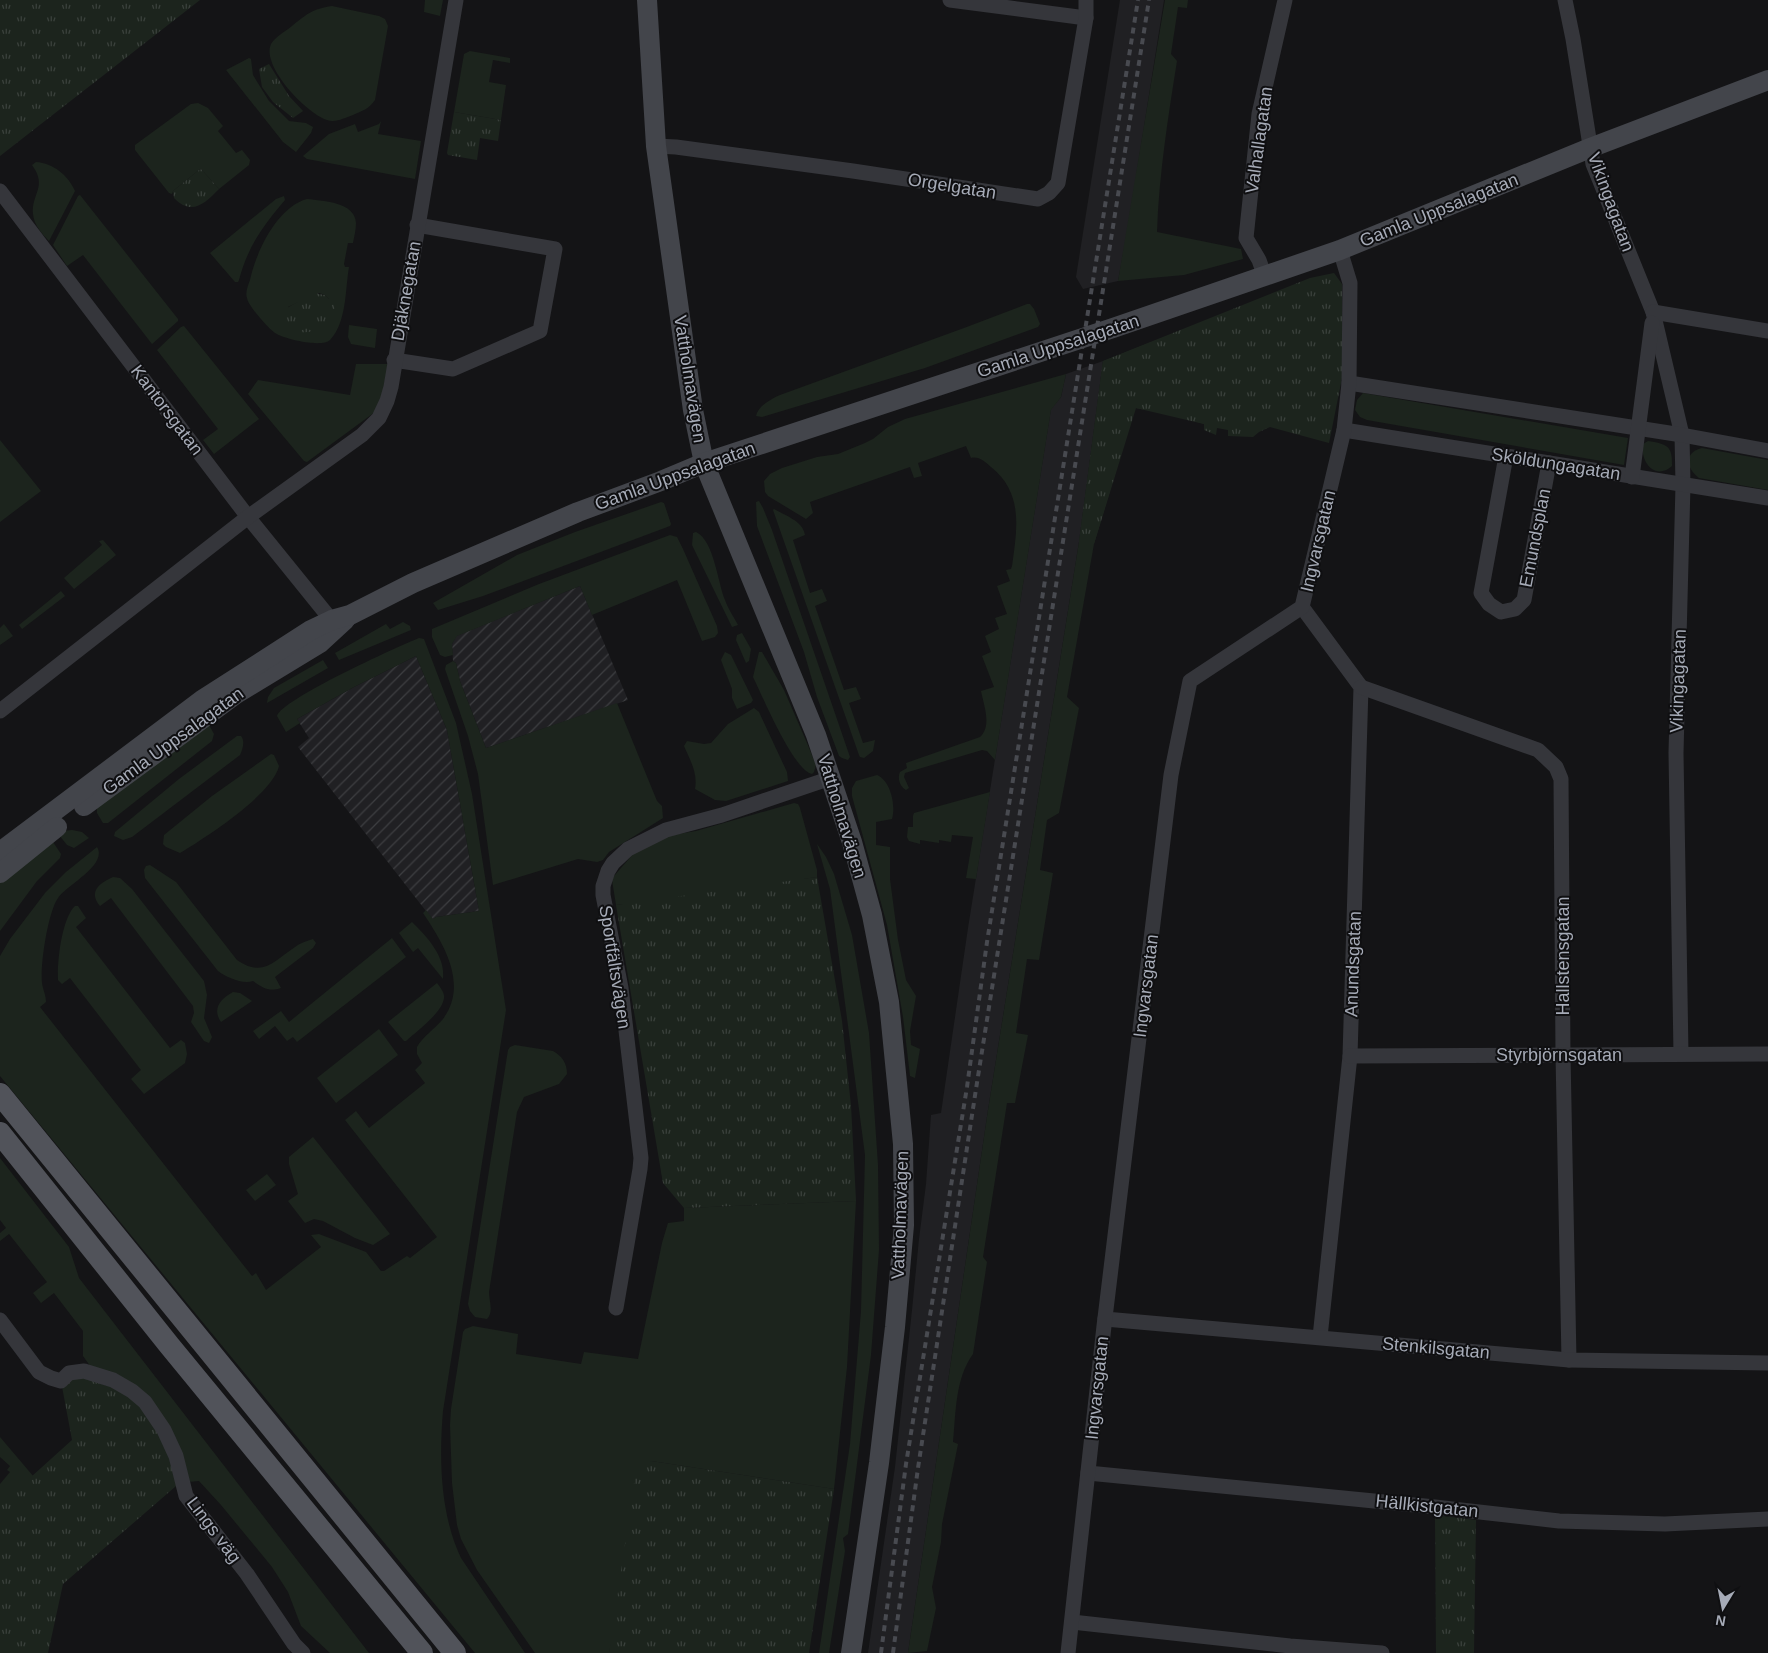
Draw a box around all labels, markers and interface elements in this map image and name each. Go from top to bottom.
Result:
street label: Valhallagatan [1242,85,1276,195]
street label: Vikingagatan [1584,150,1638,254]
street label: Orgelgatan [906,169,998,203]
street label: Gamla Uppsalagatan [1357,169,1521,251]
street label: Djäknegatan [387,239,425,343]
street label: Gamla Uppsalagatan [974,310,1142,382]
street label: Vattholmavägen [670,314,710,444]
street label: Kantorsgatan [127,361,207,459]
street label: Gamla Uppsalagatan [592,438,758,514]
street label: Sköldungagatan [1490,444,1622,484]
street label: Emundsplan [1516,487,1554,589]
street label: Ingvarsgatan [1297,488,1339,594]
street label: Vikingagatan [1666,629,1690,733]
street label: Gamla Uppsalagatan [99,683,247,799]
street label: Vattholmavägen [814,752,870,880]
street label: Hallstensgatan [1553,896,1573,1016]
street label: Sportfältsvägen [595,904,635,1030]
street label: Anundsgatan [1341,911,1365,1017]
street label: Ingvarsgatan [1130,933,1162,1039]
street label: Styrbjörnsgatan [1496,1045,1622,1065]
street label: Vattholmavägen [888,1150,912,1280]
street label: Stenkilsgatan [1381,1333,1491,1363]
street label: Ingvarsgatan [1082,1335,1112,1441]
street label: Hällkistgatan [1375,1491,1479,1521]
street label: Lings väg [183,1493,245,1567]
north arrow [1698,1583,1748,1633]
text: N [1714,1612,1727,1630]

